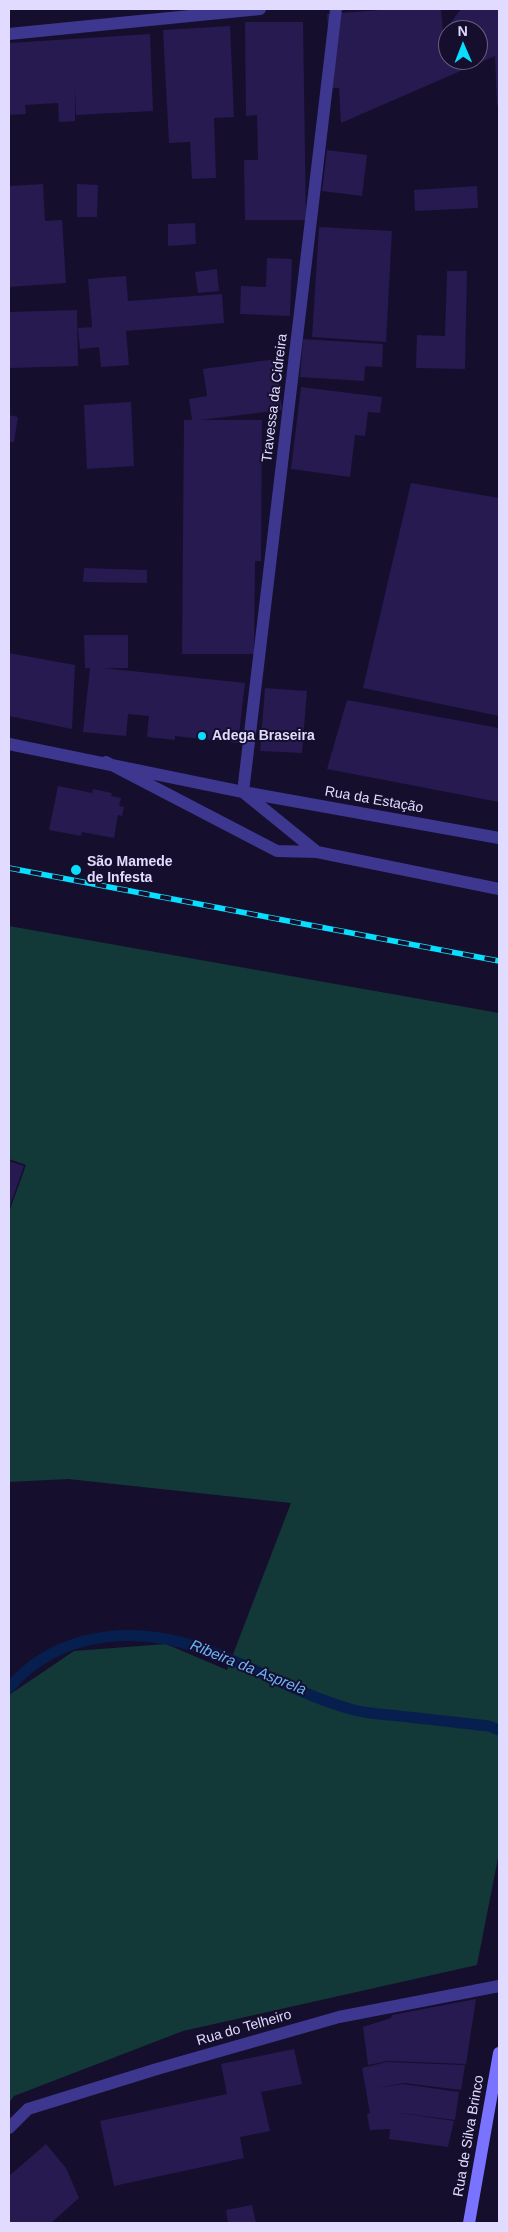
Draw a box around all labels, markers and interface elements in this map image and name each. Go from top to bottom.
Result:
north arrow [438,20,488,70]
text: N [458,23,468,39]
street label: Travessa da Cidreira [259,333,291,463]
place label: Adega Braseira [212,728,315,744]
marker: Adega Braseira [196,730,208,742]
street label: Rua da Estação [323,783,425,817]
place label: São Mamede de Infesta [87,854,173,886]
marker: São Mamede de Infesta [69,863,83,877]
water label: Ribeira da Asprela [187,1637,309,1699]
street label: Rua do Telheiro [195,2006,293,2050]
street label: Rua de Silva Brinco [450,2074,488,2198]

